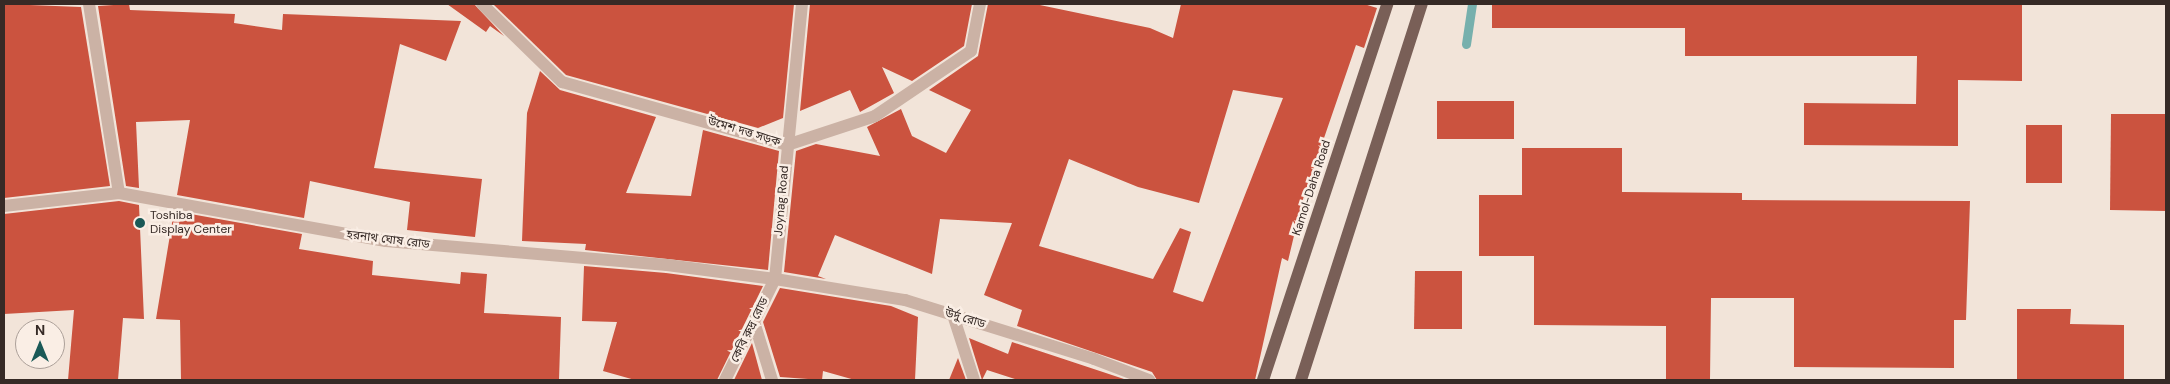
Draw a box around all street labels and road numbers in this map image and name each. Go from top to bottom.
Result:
street label: উমেশ দত্ত সড়ক [706,114,782,150]
street label: Kamol-Daha Road [1290,138,1334,238]
street label: Joynag Road [772,165,792,237]
street label: হরনাথ ঘোষ রোড [346,228,430,252]
street label: কেবি রুদ্র রোড [728,295,772,365]
street label: উর্দু রোড [943,306,987,332]

